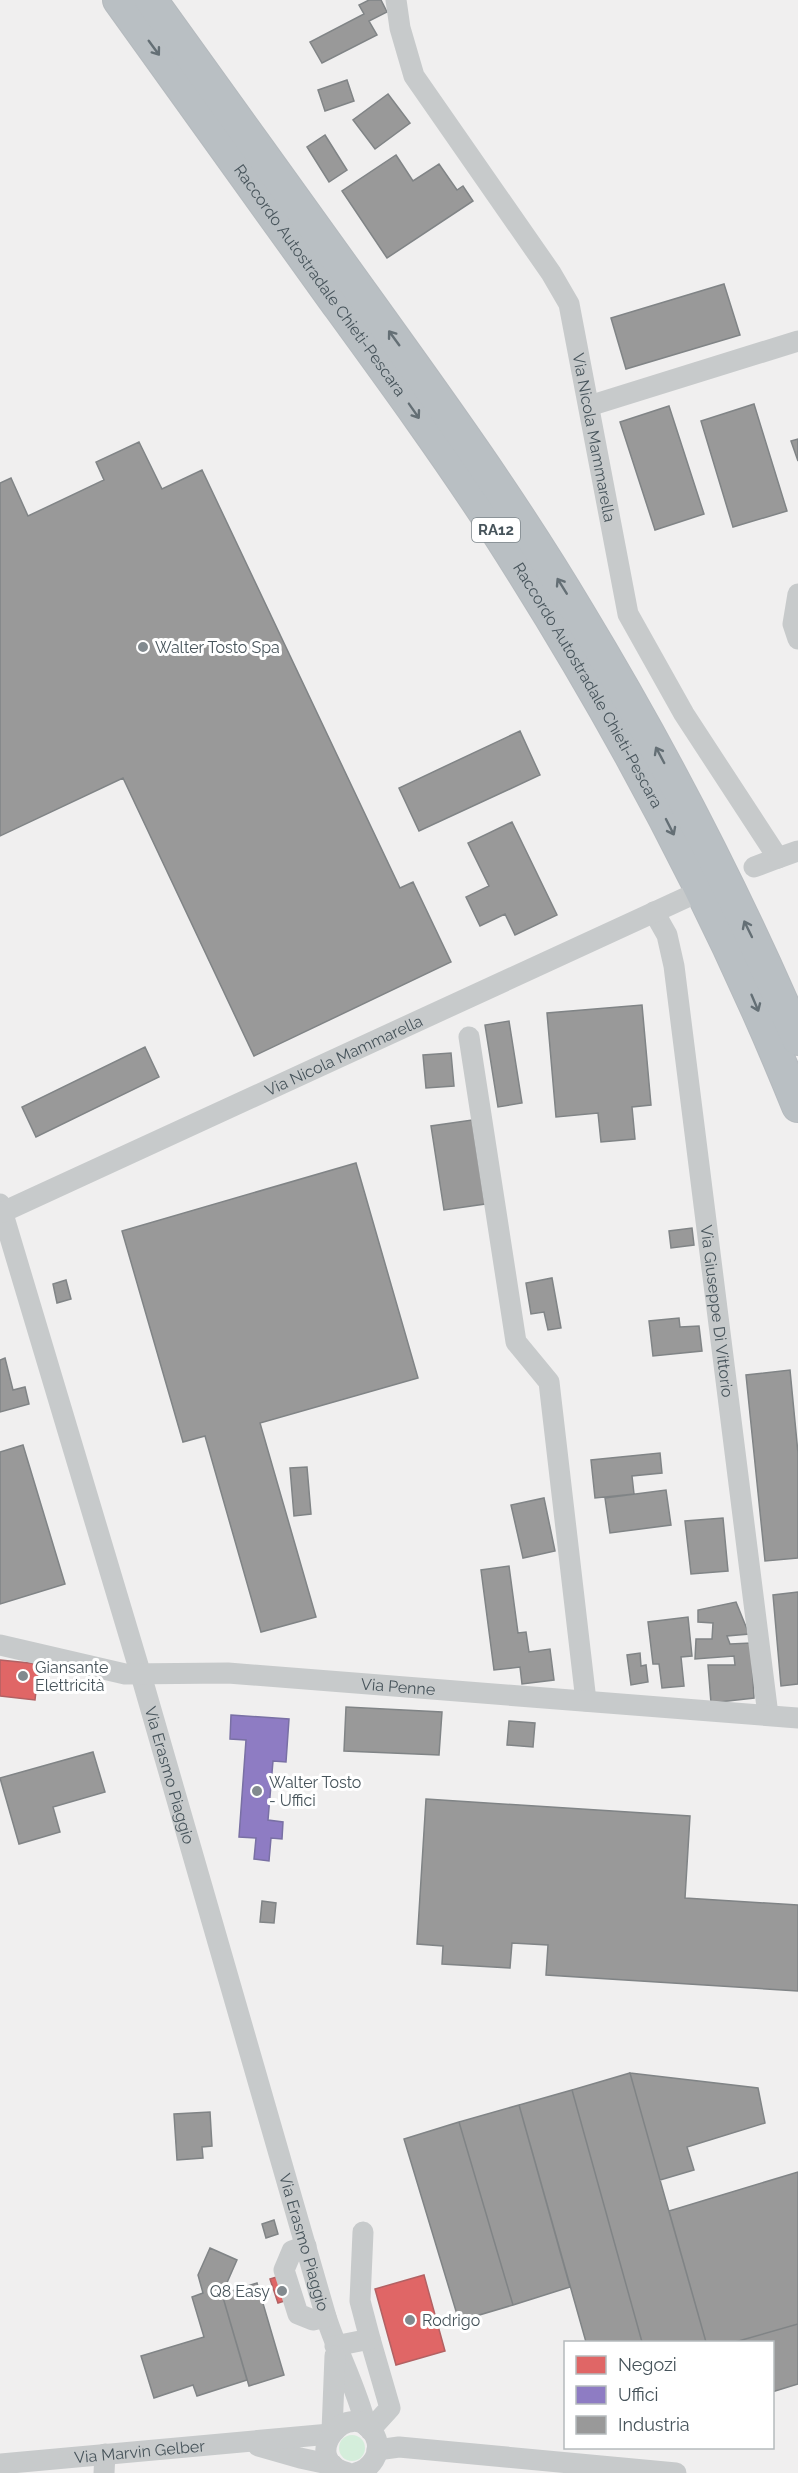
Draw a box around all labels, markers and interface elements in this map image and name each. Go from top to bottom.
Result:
one-way arrow [147,39,160,55]
street label: Raccordo Autostradale Chieti-Pescara [230,161,410,400]
one-way arrow [388,330,400,346]
street label: Via Nicola Mammarella [569,352,619,524]
one-way arrow [408,402,420,418]
road number: RA12 [472,518,520,542]
street label: Raccordo Autostradale Chieti-Pescara [509,559,666,811]
one-way arrow [556,578,568,595]
place label: Walter Tosto Spa [155,638,280,657]
marker: Walter Tosto Spa [136,640,150,654]
one-way arrow [654,746,665,764]
one-way arrow [664,818,676,836]
one-way arrow [742,920,753,938]
one-way arrow [750,993,761,1011]
street label: Via Nicola Mammarella [262,1011,426,1100]
street label: Via Giuseppe Di Vittorio [697,1224,737,1399]
place label: Giansante Elettricità [35,1658,108,1695]
marker: Giansante Elettricità [16,1669,30,1683]
street label: Via Penne [360,1675,436,1699]
street label: Via Erasmo Piaggio [141,1704,198,1846]
place label: Walter Tosto - Uffici [269,1773,361,1810]
marker: Walter Tosto - Uffici [250,1784,264,1798]
street label: Via Erasmo Piaggio [275,2171,333,2313]
place label: Q8 Easy [210,2282,270,2301]
marker: Q8 Easy [275,2284,289,2298]
place label: Rodrigo [422,2311,480,2330]
marker: Rodrigo [403,2313,417,2327]
legend [564,2341,774,2449]
text: Negozi [618,2354,677,2375]
text: Uffici [618,2384,659,2405]
text: Industria [618,2414,690,2435]
street label: Via Marvin Gelber [73,2436,206,2467]

